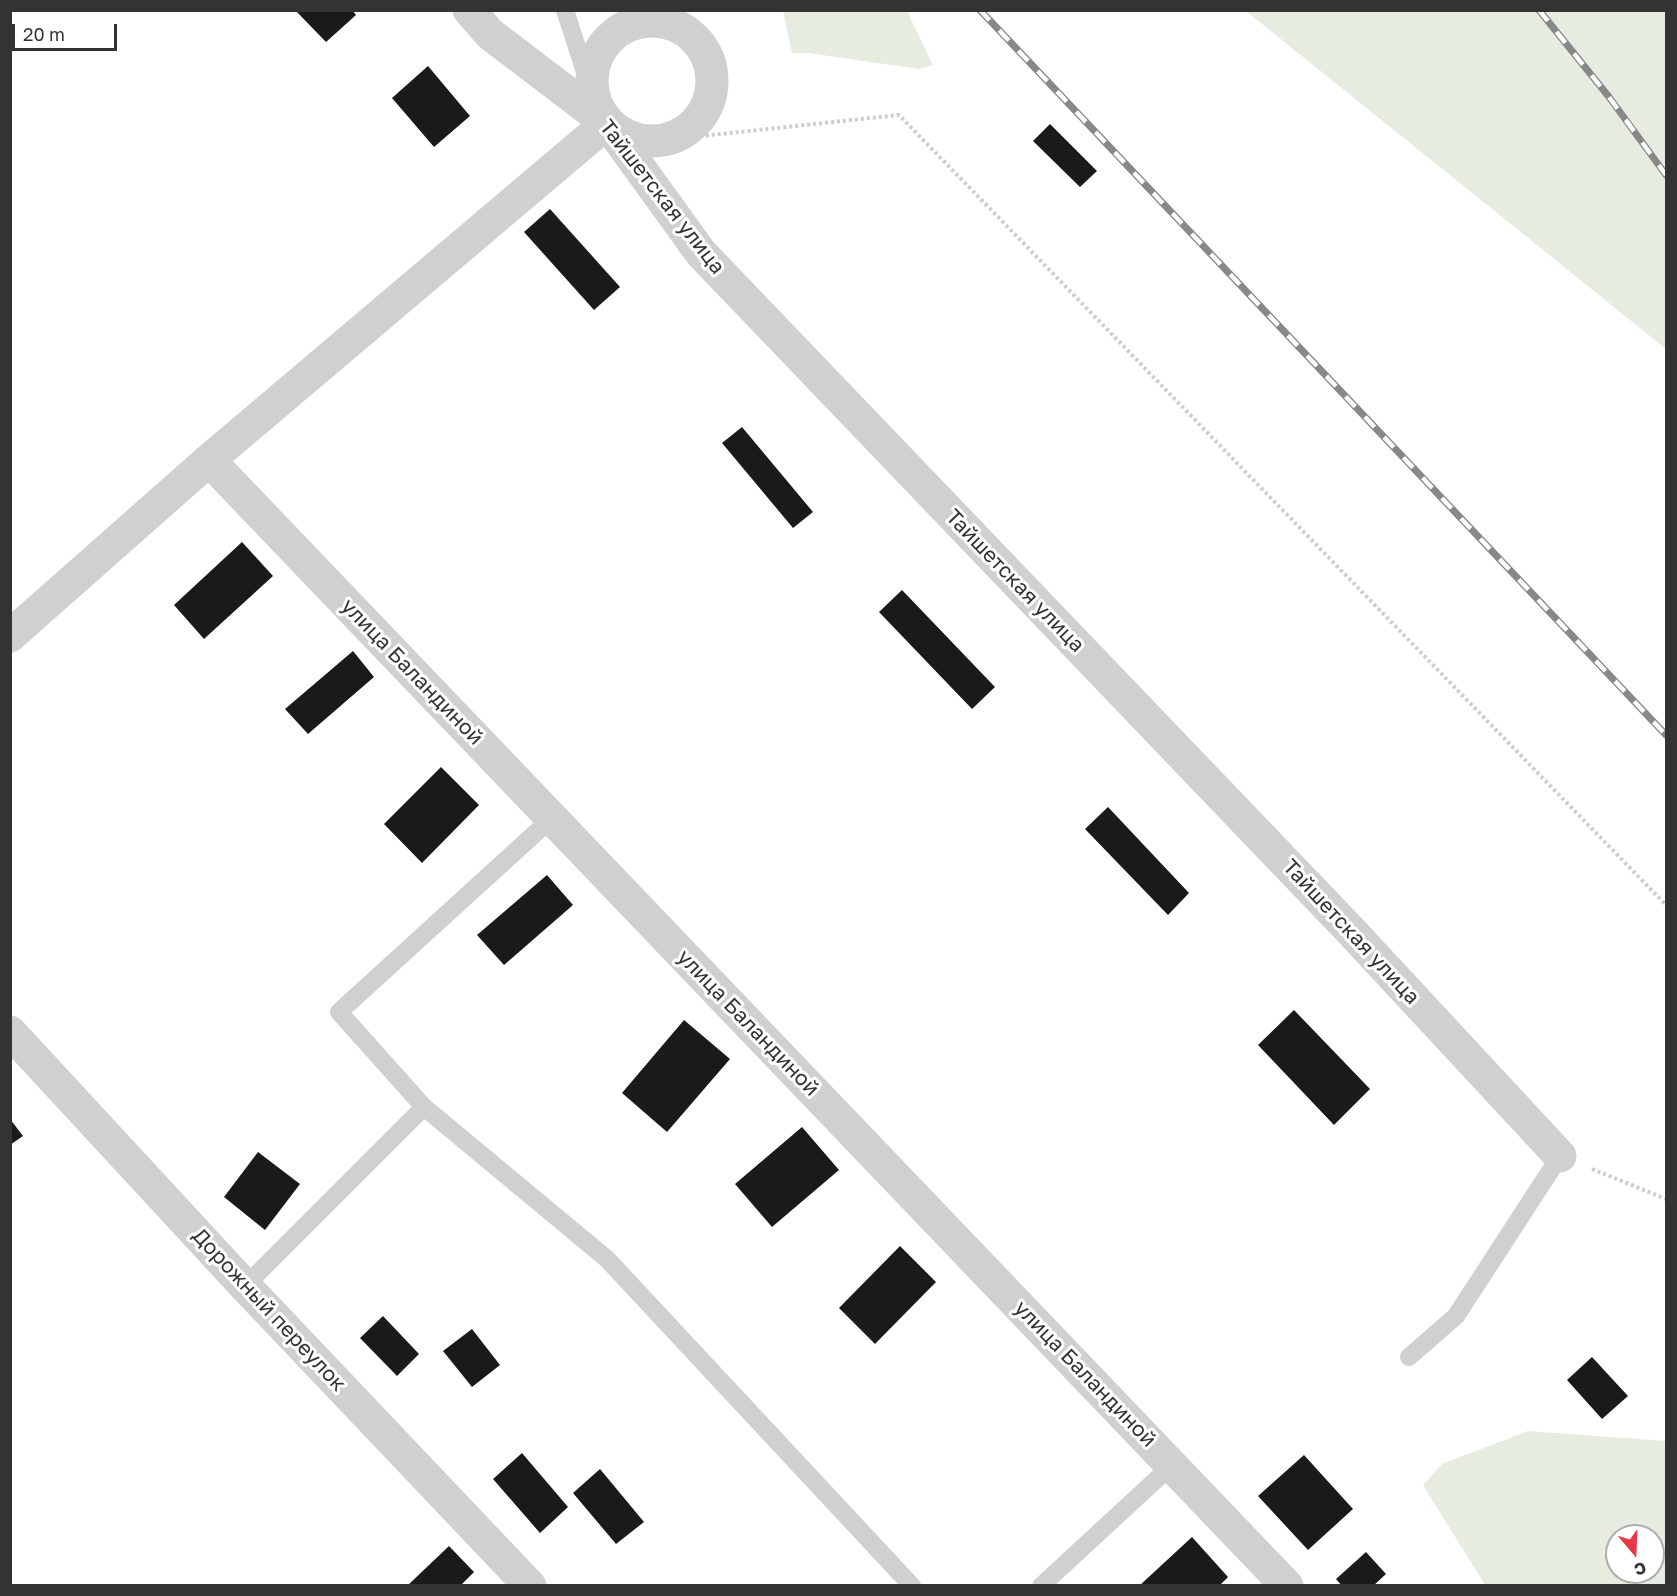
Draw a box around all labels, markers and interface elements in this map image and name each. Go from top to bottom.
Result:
scale bar [15,12,120,50]
text: 20 m [23,23,65,45]
street label: Тайшетская улица [594,115,730,279]
street label: Тайшетская улица [940,504,1090,658]
street label: улица Баландиной [336,594,488,750]
street label: Тайшетская улица [1277,854,1425,1010]
street label: улица Баландиной [672,945,824,1101]
street label: Дорожный переулок [187,1223,351,1397]
street label: улица Баландиной [1009,1296,1161,1452]
north arrow [1605,1524,1665,1584]
text: С [1632,1558,1649,1580]

